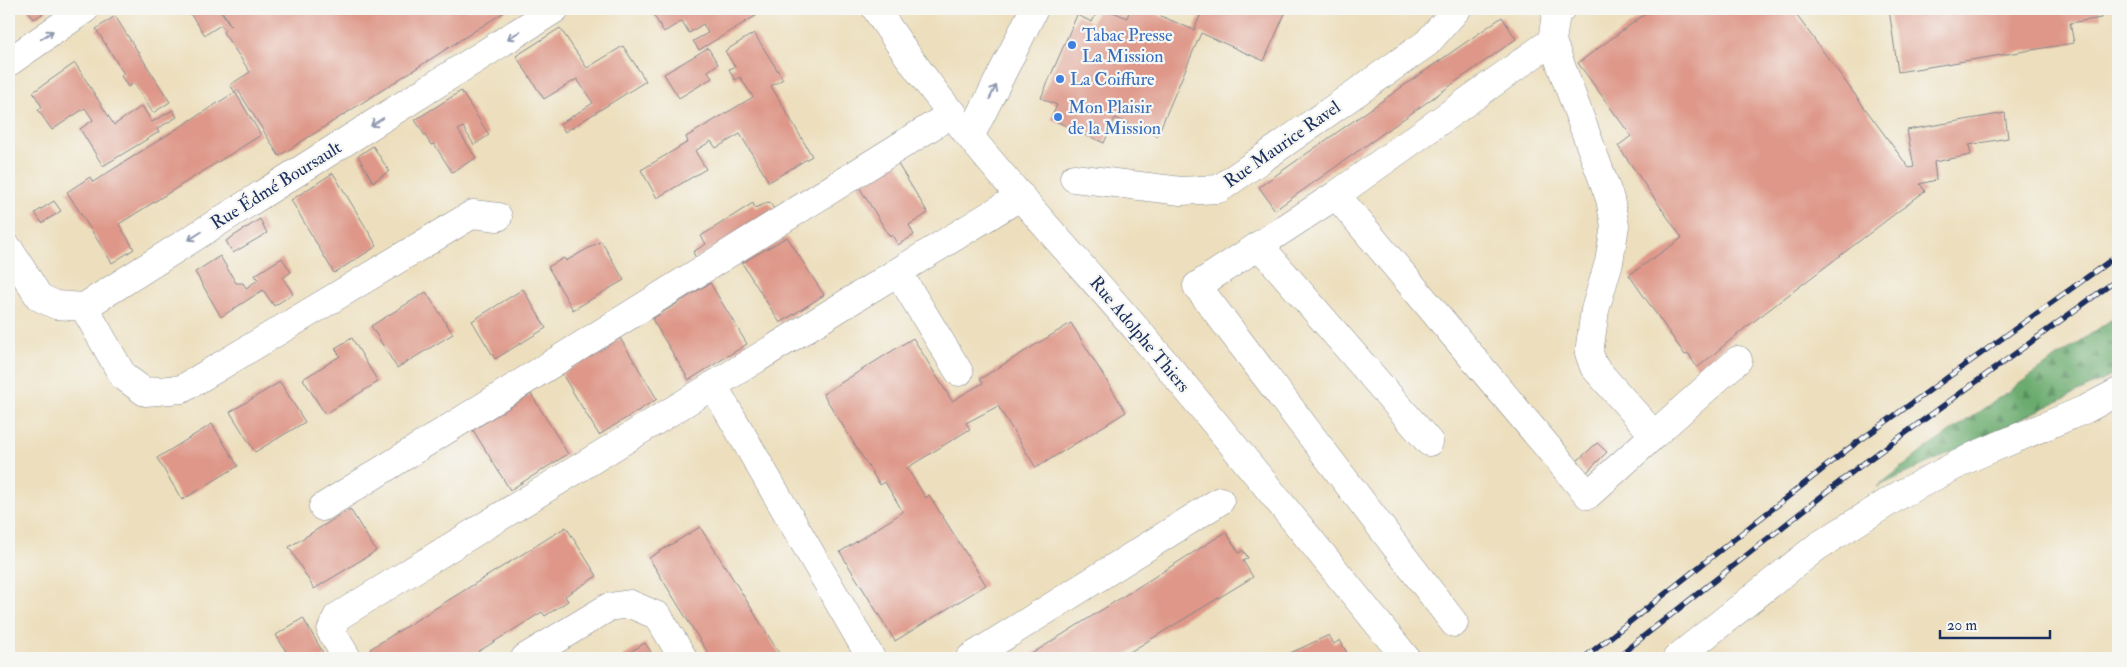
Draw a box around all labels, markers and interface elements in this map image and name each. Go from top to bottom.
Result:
place label: Tabac Presse La Mission [1082,24,1173,68]
one-way arrow [507,29,521,40]
one-way arrow [40,30,54,40]
marker: Tabac Presse La Mission [1066,39,1078,51]
place label: La Coiffure [1070,68,1155,91]
marker: La Coiffure [1054,73,1066,85]
one-way arrow [988,84,998,99]
street label: Rue Maurice Ravel [1220,95,1345,193]
place label: Mon Plaisir de la Mission [1068,96,1161,140]
marker: Mon Plaisir de la Mission [1052,111,1064,123]
one-way arrow [370,117,384,127]
street label: Rue Édmé Boursault [207,136,346,235]
one-way arrow [188,231,202,242]
street label: Rue Adolphe Thiers [1084,272,1195,397]
scale bar [1940,607,2050,639]
text: 20 m [1947,616,1977,635]

